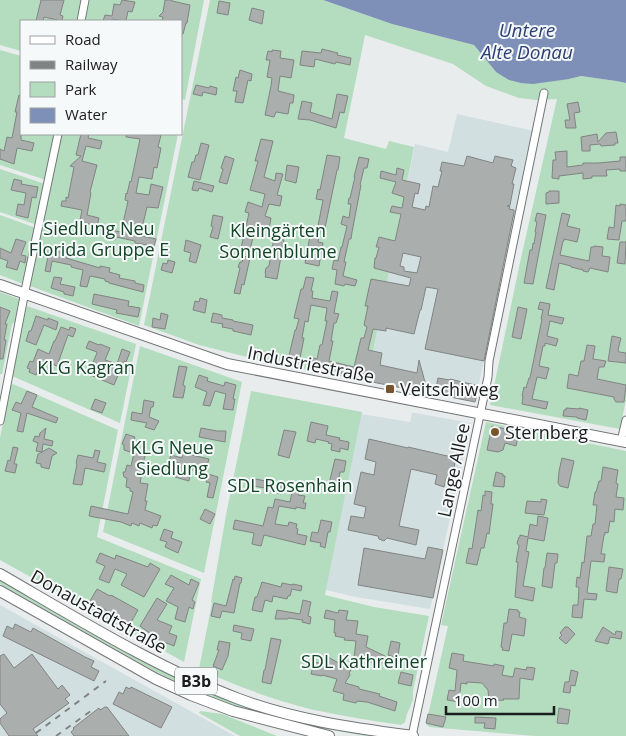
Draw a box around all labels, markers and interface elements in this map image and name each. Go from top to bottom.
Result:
water label: Untere Alte Donau [479,17,573,65]
legend [20,20,182,135]
text: Road [65,29,101,49]
text: Railway [65,54,118,74]
text: Park [65,79,96,99]
text: Water [65,104,107,124]
park label: Siedlung Neu Florida Gruppe E [29,216,169,261]
park label: Kleingärten Sonnenblume [219,218,337,263]
street label: Industriestraße [245,340,377,388]
park label: KLG Kagran [37,355,135,379]
place label: Veitschiweg [400,377,499,401]
marker: Veitschiweg [384,383,396,395]
place label: Sternberg [505,420,588,444]
street label: Lange Allee [431,421,475,519]
marker: Sternberg [489,426,501,438]
park label: KLG Neue Siedlung [131,435,214,480]
park label: SDL Rosenhain [227,473,353,497]
street label: Donaustadtstraße [27,564,171,658]
park label: SDL Kathreiner [301,649,428,673]
road number: B3b [175,668,217,694]
scale bar [446,684,554,716]
text: 100 m [454,690,498,710]

